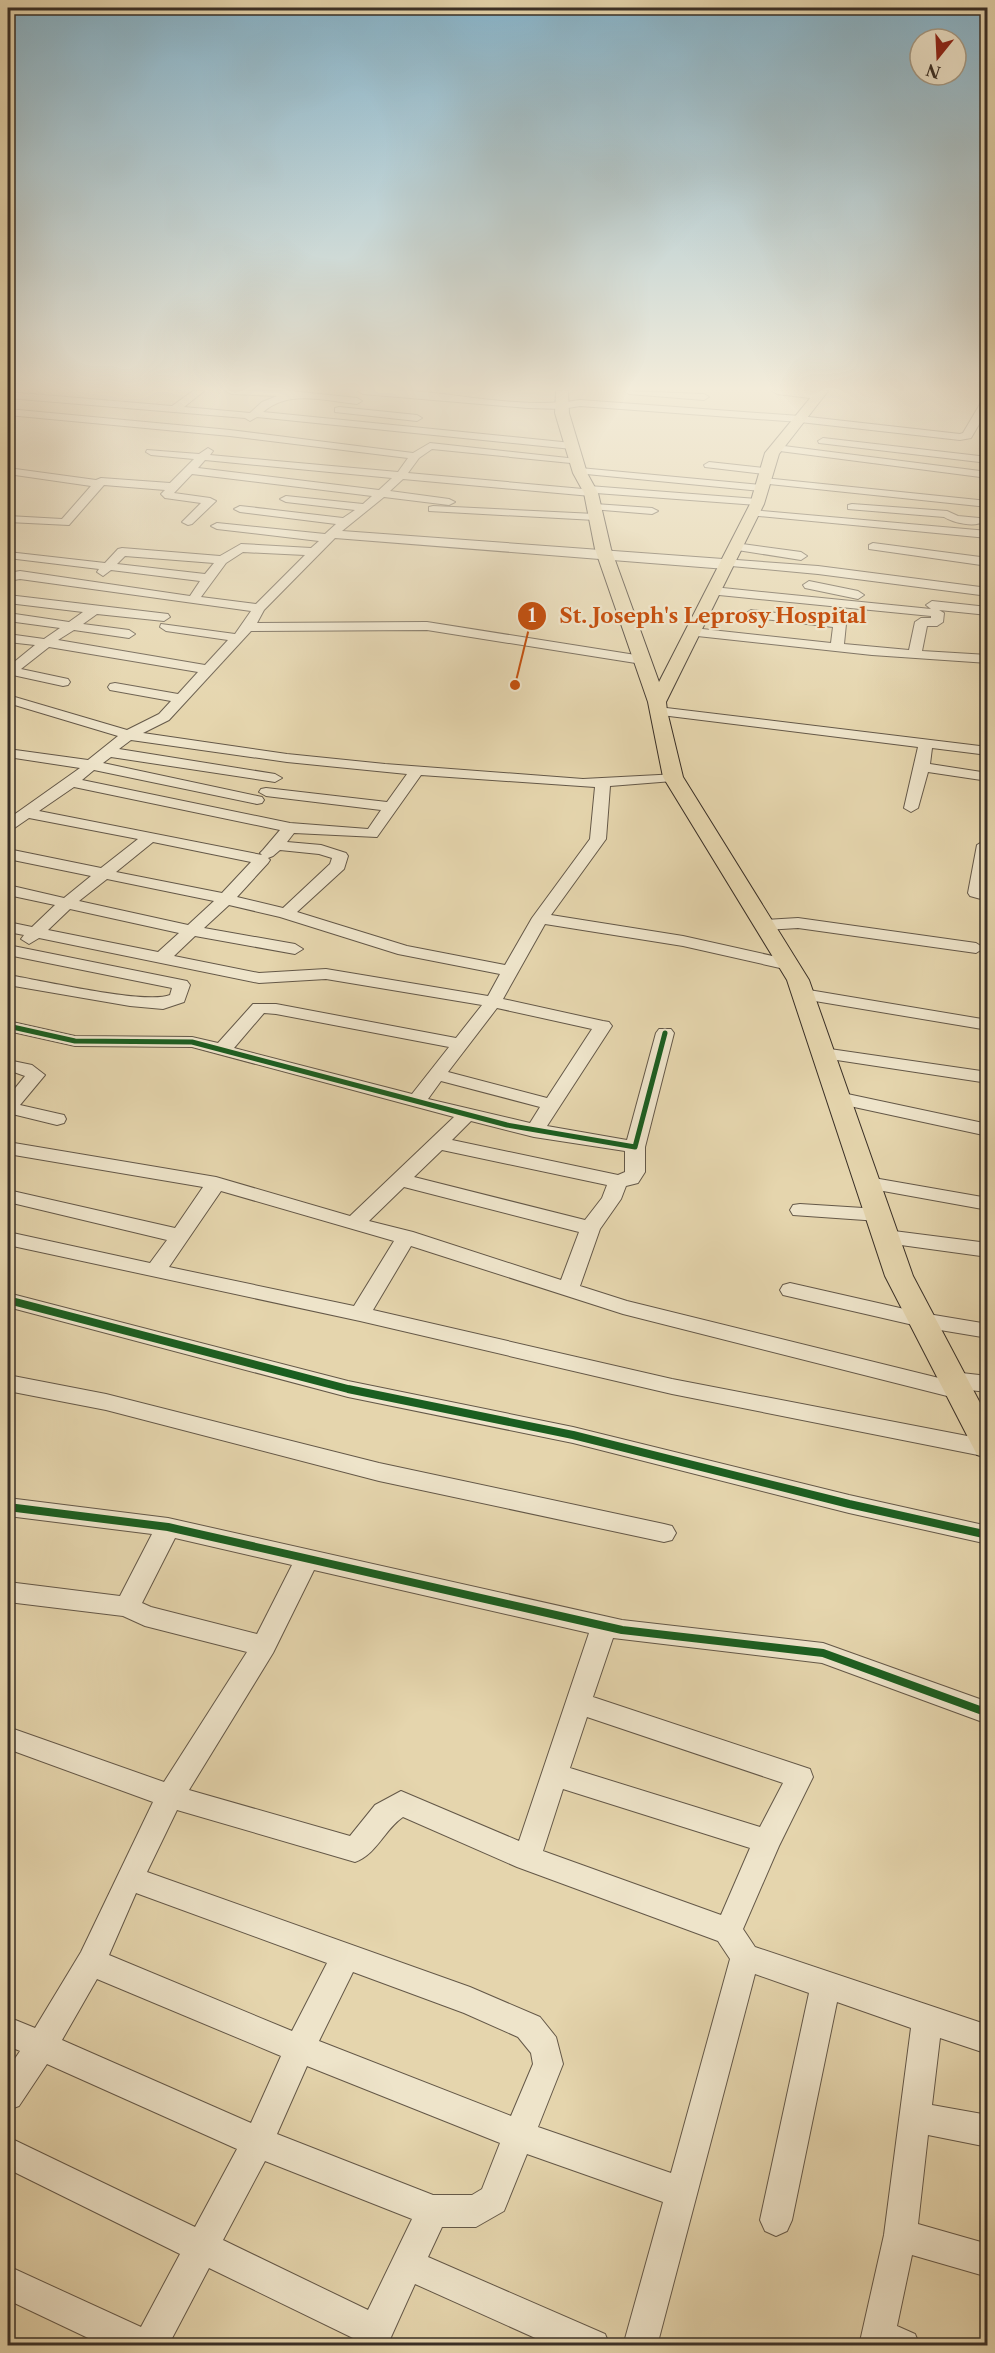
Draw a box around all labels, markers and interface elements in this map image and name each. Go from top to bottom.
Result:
north arrow [908,27,968,87]
text: N [924,60,943,83]
callout: St. Joseph's Leprosy Hospital [517,597,879,636]
text: St. Joseph's Leprosy Hospital [559,603,867,628]
text: 1 [528,605,536,627]

